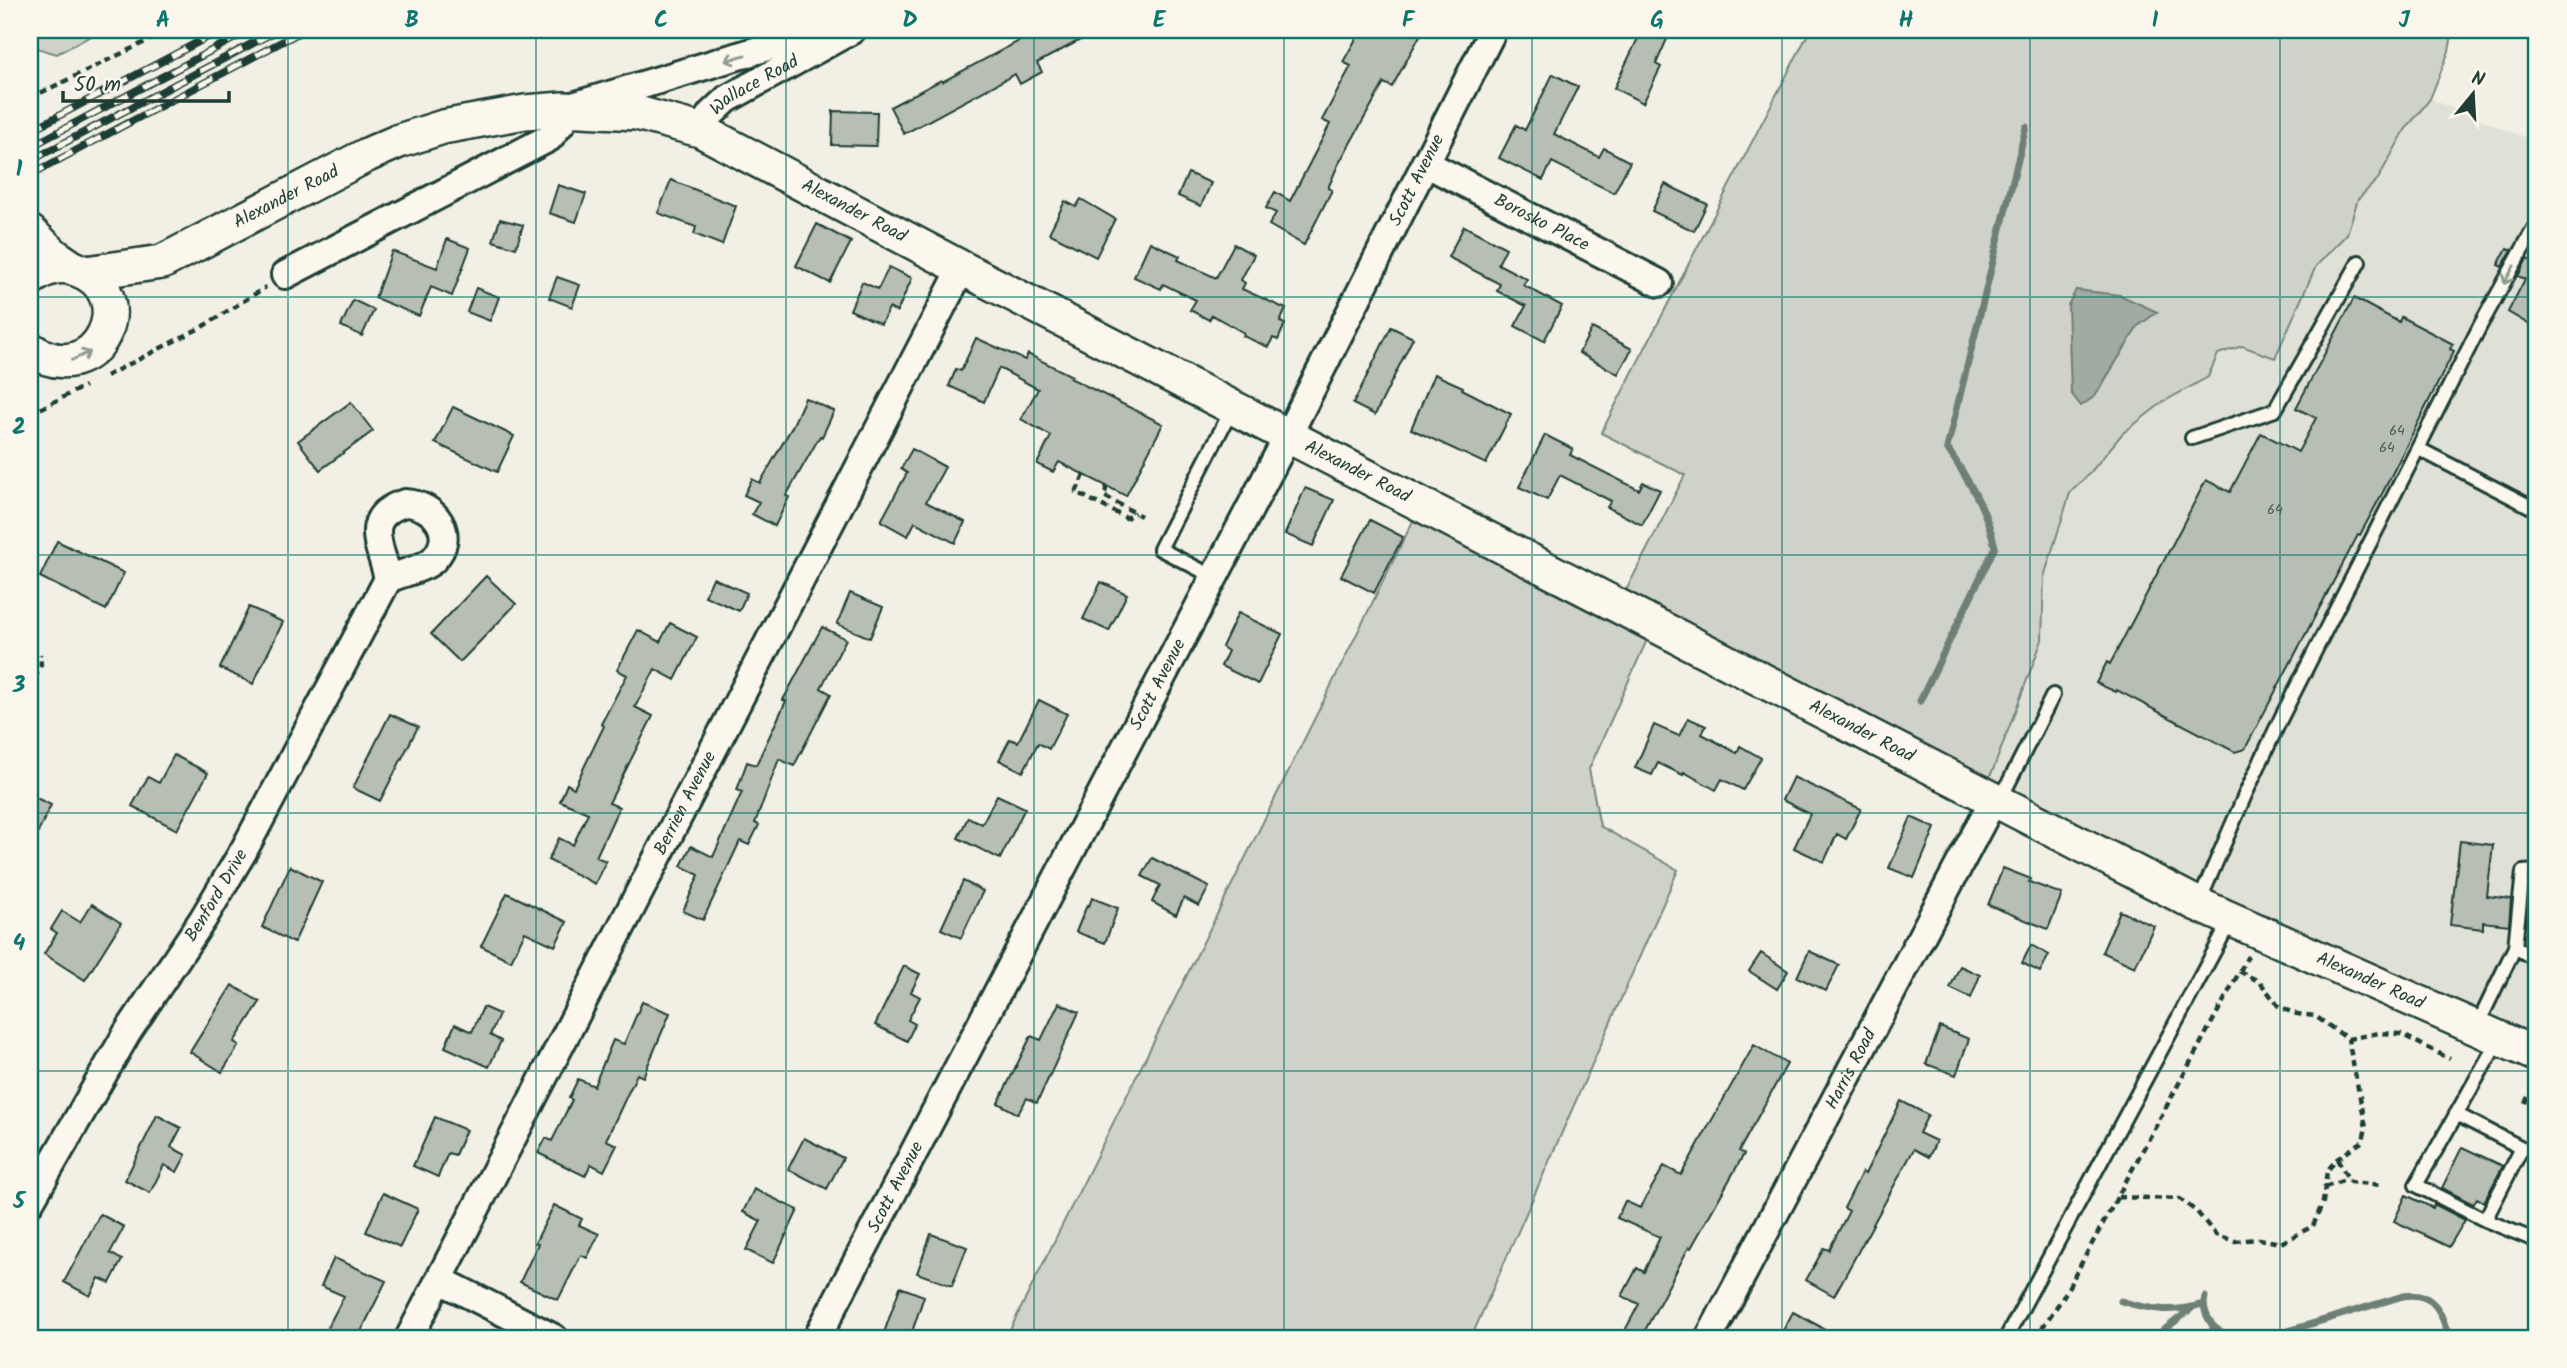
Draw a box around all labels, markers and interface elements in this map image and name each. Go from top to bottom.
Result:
text: A [156,3,170,39]
text: B [405,3,419,39]
text: C [654,3,668,39]
text: D [902,3,918,39]
text: E [1153,3,1167,39]
text: F [1402,3,1416,39]
text: G [1650,3,1664,39]
text: H [1899,3,1914,39]
text: I [2151,3,2159,39]
text: J [2398,3,2410,39]
street label: Wallace Road [703,47,805,123]
one-way arrow [725,53,747,65]
scale bar [63,60,229,104]
north arrow [2438,60,2508,130]
text: N [2467,64,2488,96]
text: 50 m [74,69,121,102]
street label: Scott Avenue [1381,129,1452,231]
text: 1 [16,152,23,188]
street label: Alexander Road [228,157,345,237]
street label: Alexander Road [796,171,913,251]
street label: Borosko Place [1489,186,1594,259]
one-way arrow [2502,264,2515,285]
one-way arrow [70,349,91,362]
text: 2 [12,410,26,446]
house number: 64 [2389,420,2405,442]
street label: Alexander Road [1299,432,1416,512]
house number: 64 [2379,437,2395,459]
house number: 64 [2267,499,2283,521]
street label: Scott Avenue [1122,634,1194,736]
text: 3 [12,668,26,704]
street label: Alexander Road [1804,692,1921,771]
street label: Berrien Avenue [646,746,724,860]
street label: Benford Drive [177,844,256,948]
text: 4 [13,926,26,962]
street label: Alexander Road [2312,944,2430,1018]
street label: Harris Road [1818,1023,1885,1115]
street label: Scott Avenue [860,1136,932,1238]
text: 5 [12,1184,27,1220]

